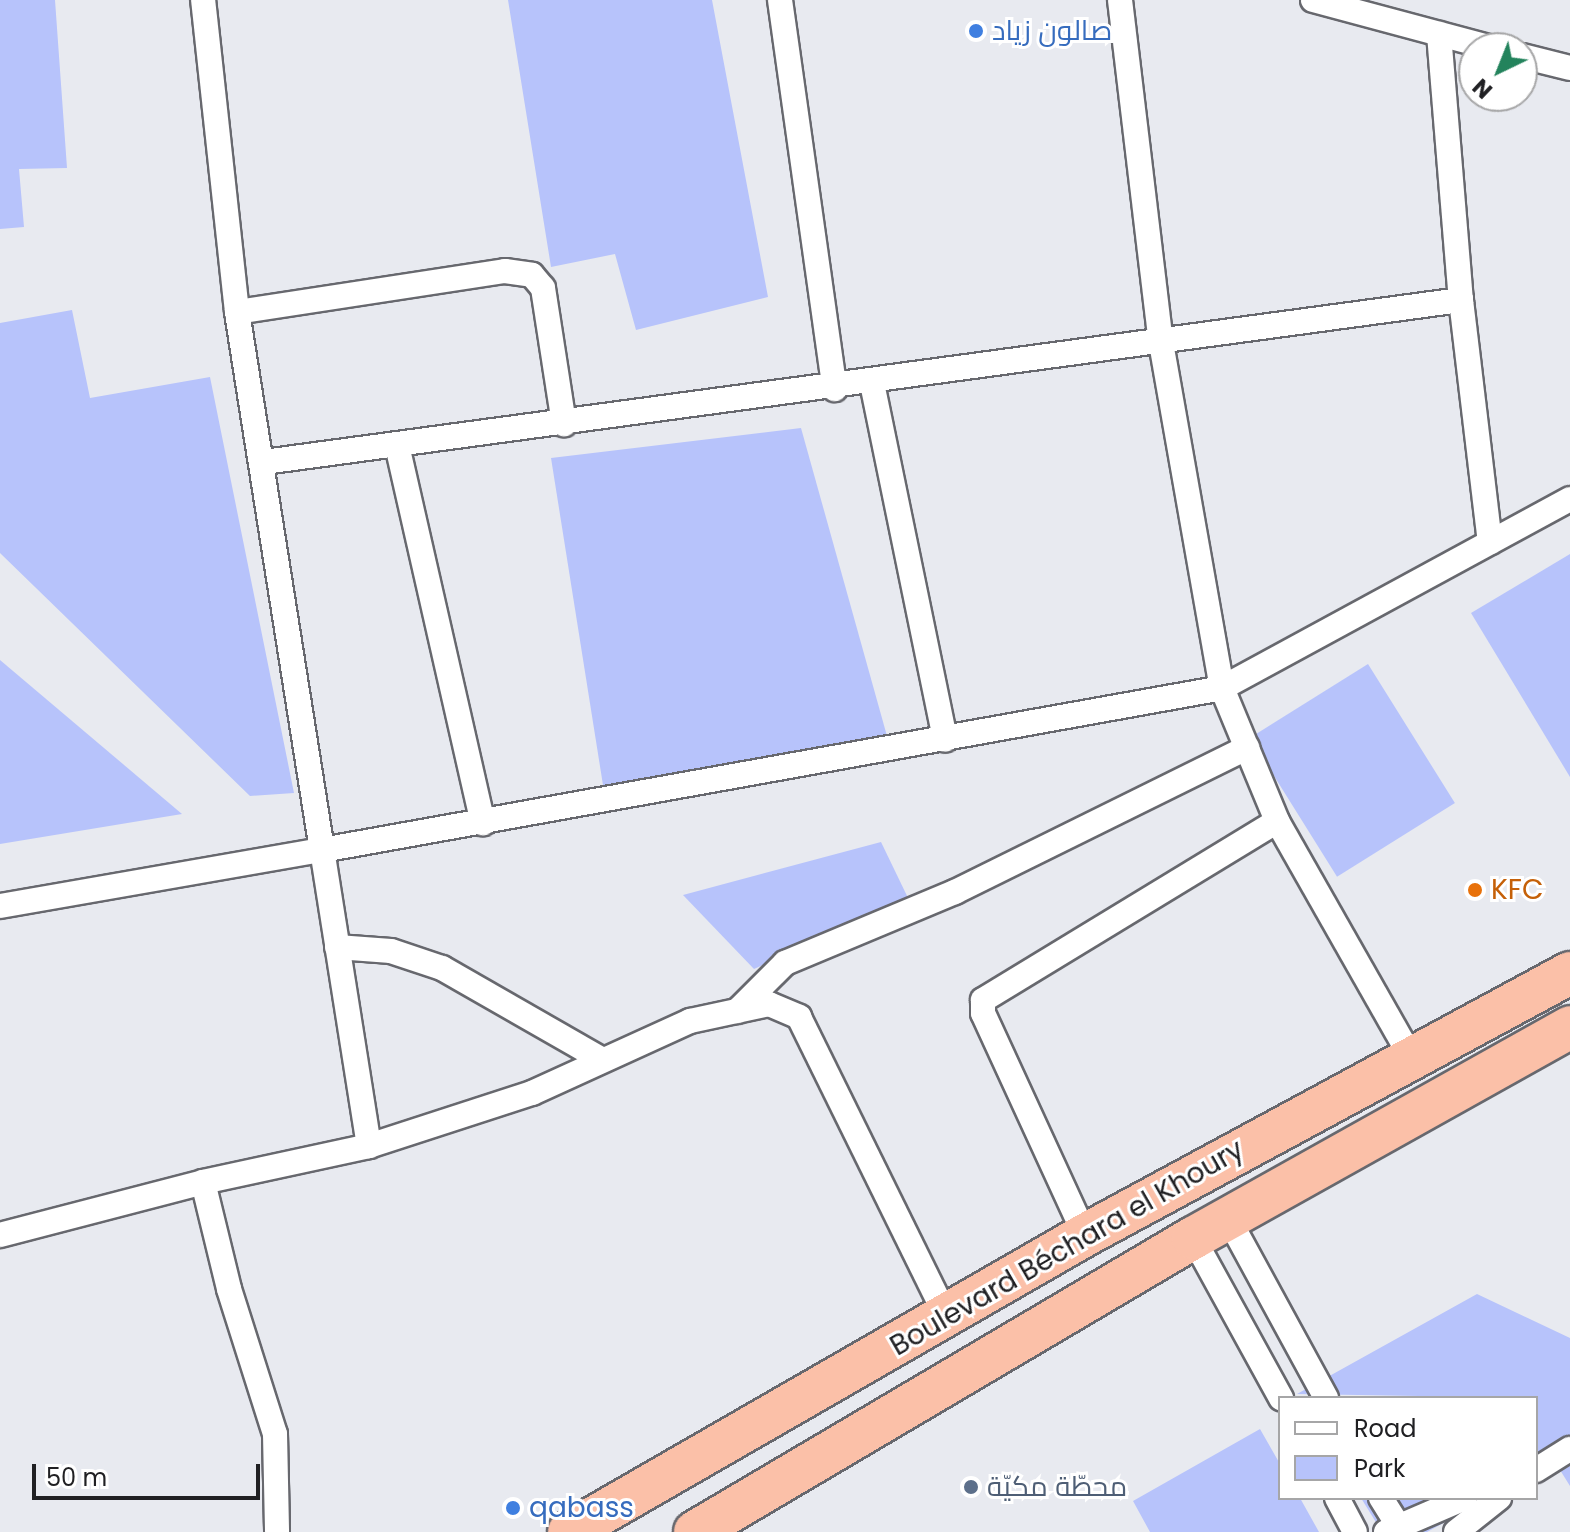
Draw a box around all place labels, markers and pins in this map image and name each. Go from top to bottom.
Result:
place label: صالون زياد [992,14,1112,48]
marker: صالون زياد [967,22,985,40]
place label: KFC [1491,873,1543,907]
marker: KFC [1466,881,1484,899]
place label: محطّة مكيّة [987,1470,1127,1504]
marker: محطّة مكيّة [962,1478,980,1496]
place label: qabass [529,1491,634,1525]
marker: qabass [504,1499,522,1517]

